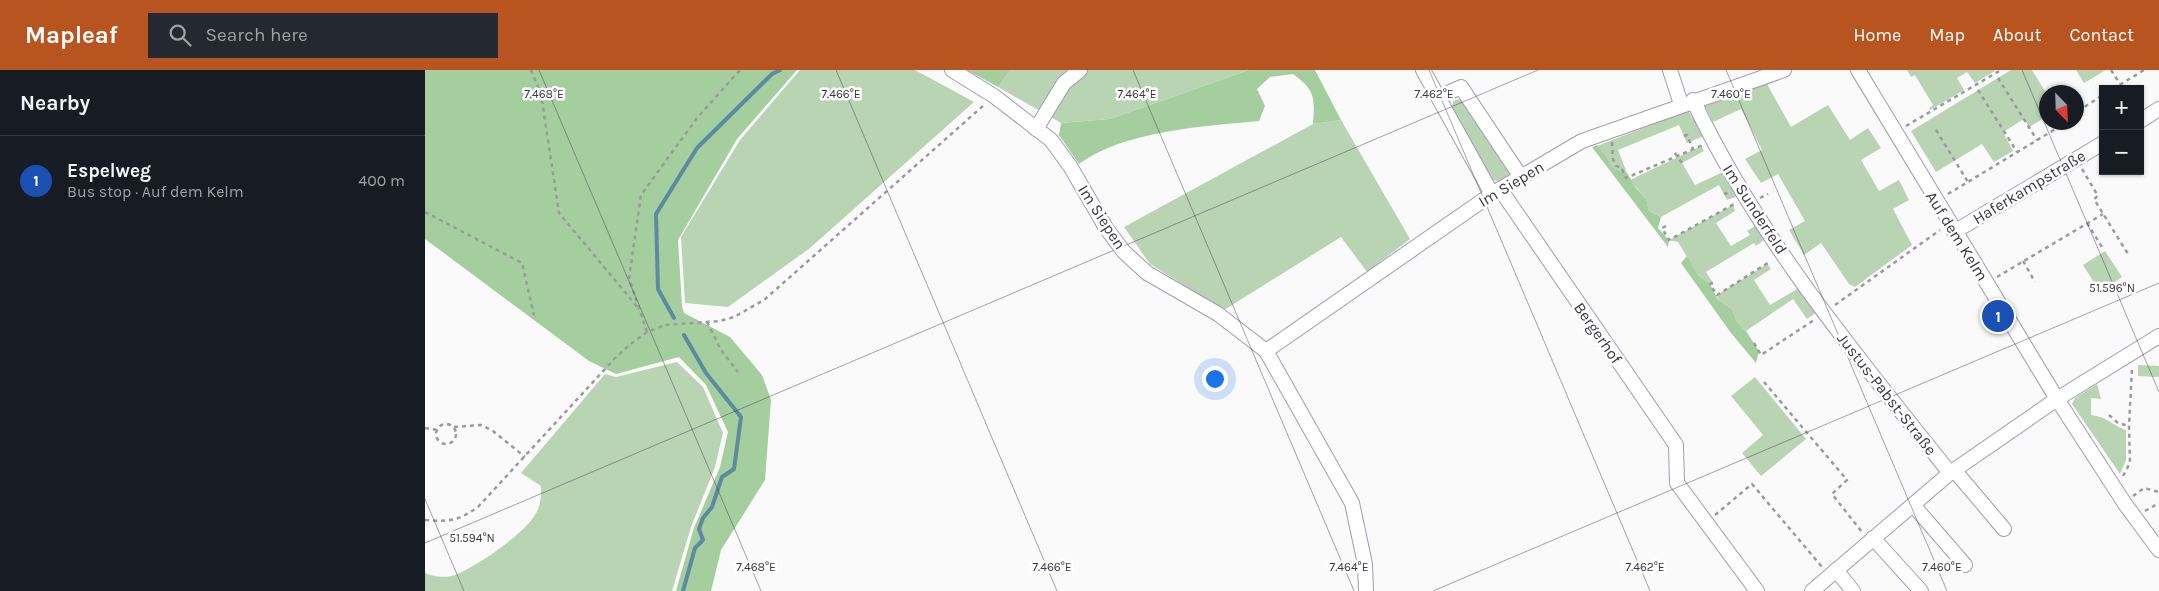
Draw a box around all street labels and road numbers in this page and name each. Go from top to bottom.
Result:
street label: Haferkampstraße [1969,146,2089,228]
street label: Im Siepen [1475,157,1547,211]
street label: Im Sunderfeld [1719,160,1791,258]
street label: Im Siepen [1074,181,1130,253]
street label: Auf dem Kelm [1922,188,1992,284]
street label: Bergerhof [1570,299,1626,368]
street label: Justus-Pabst-Straße [1833,329,1941,459]

